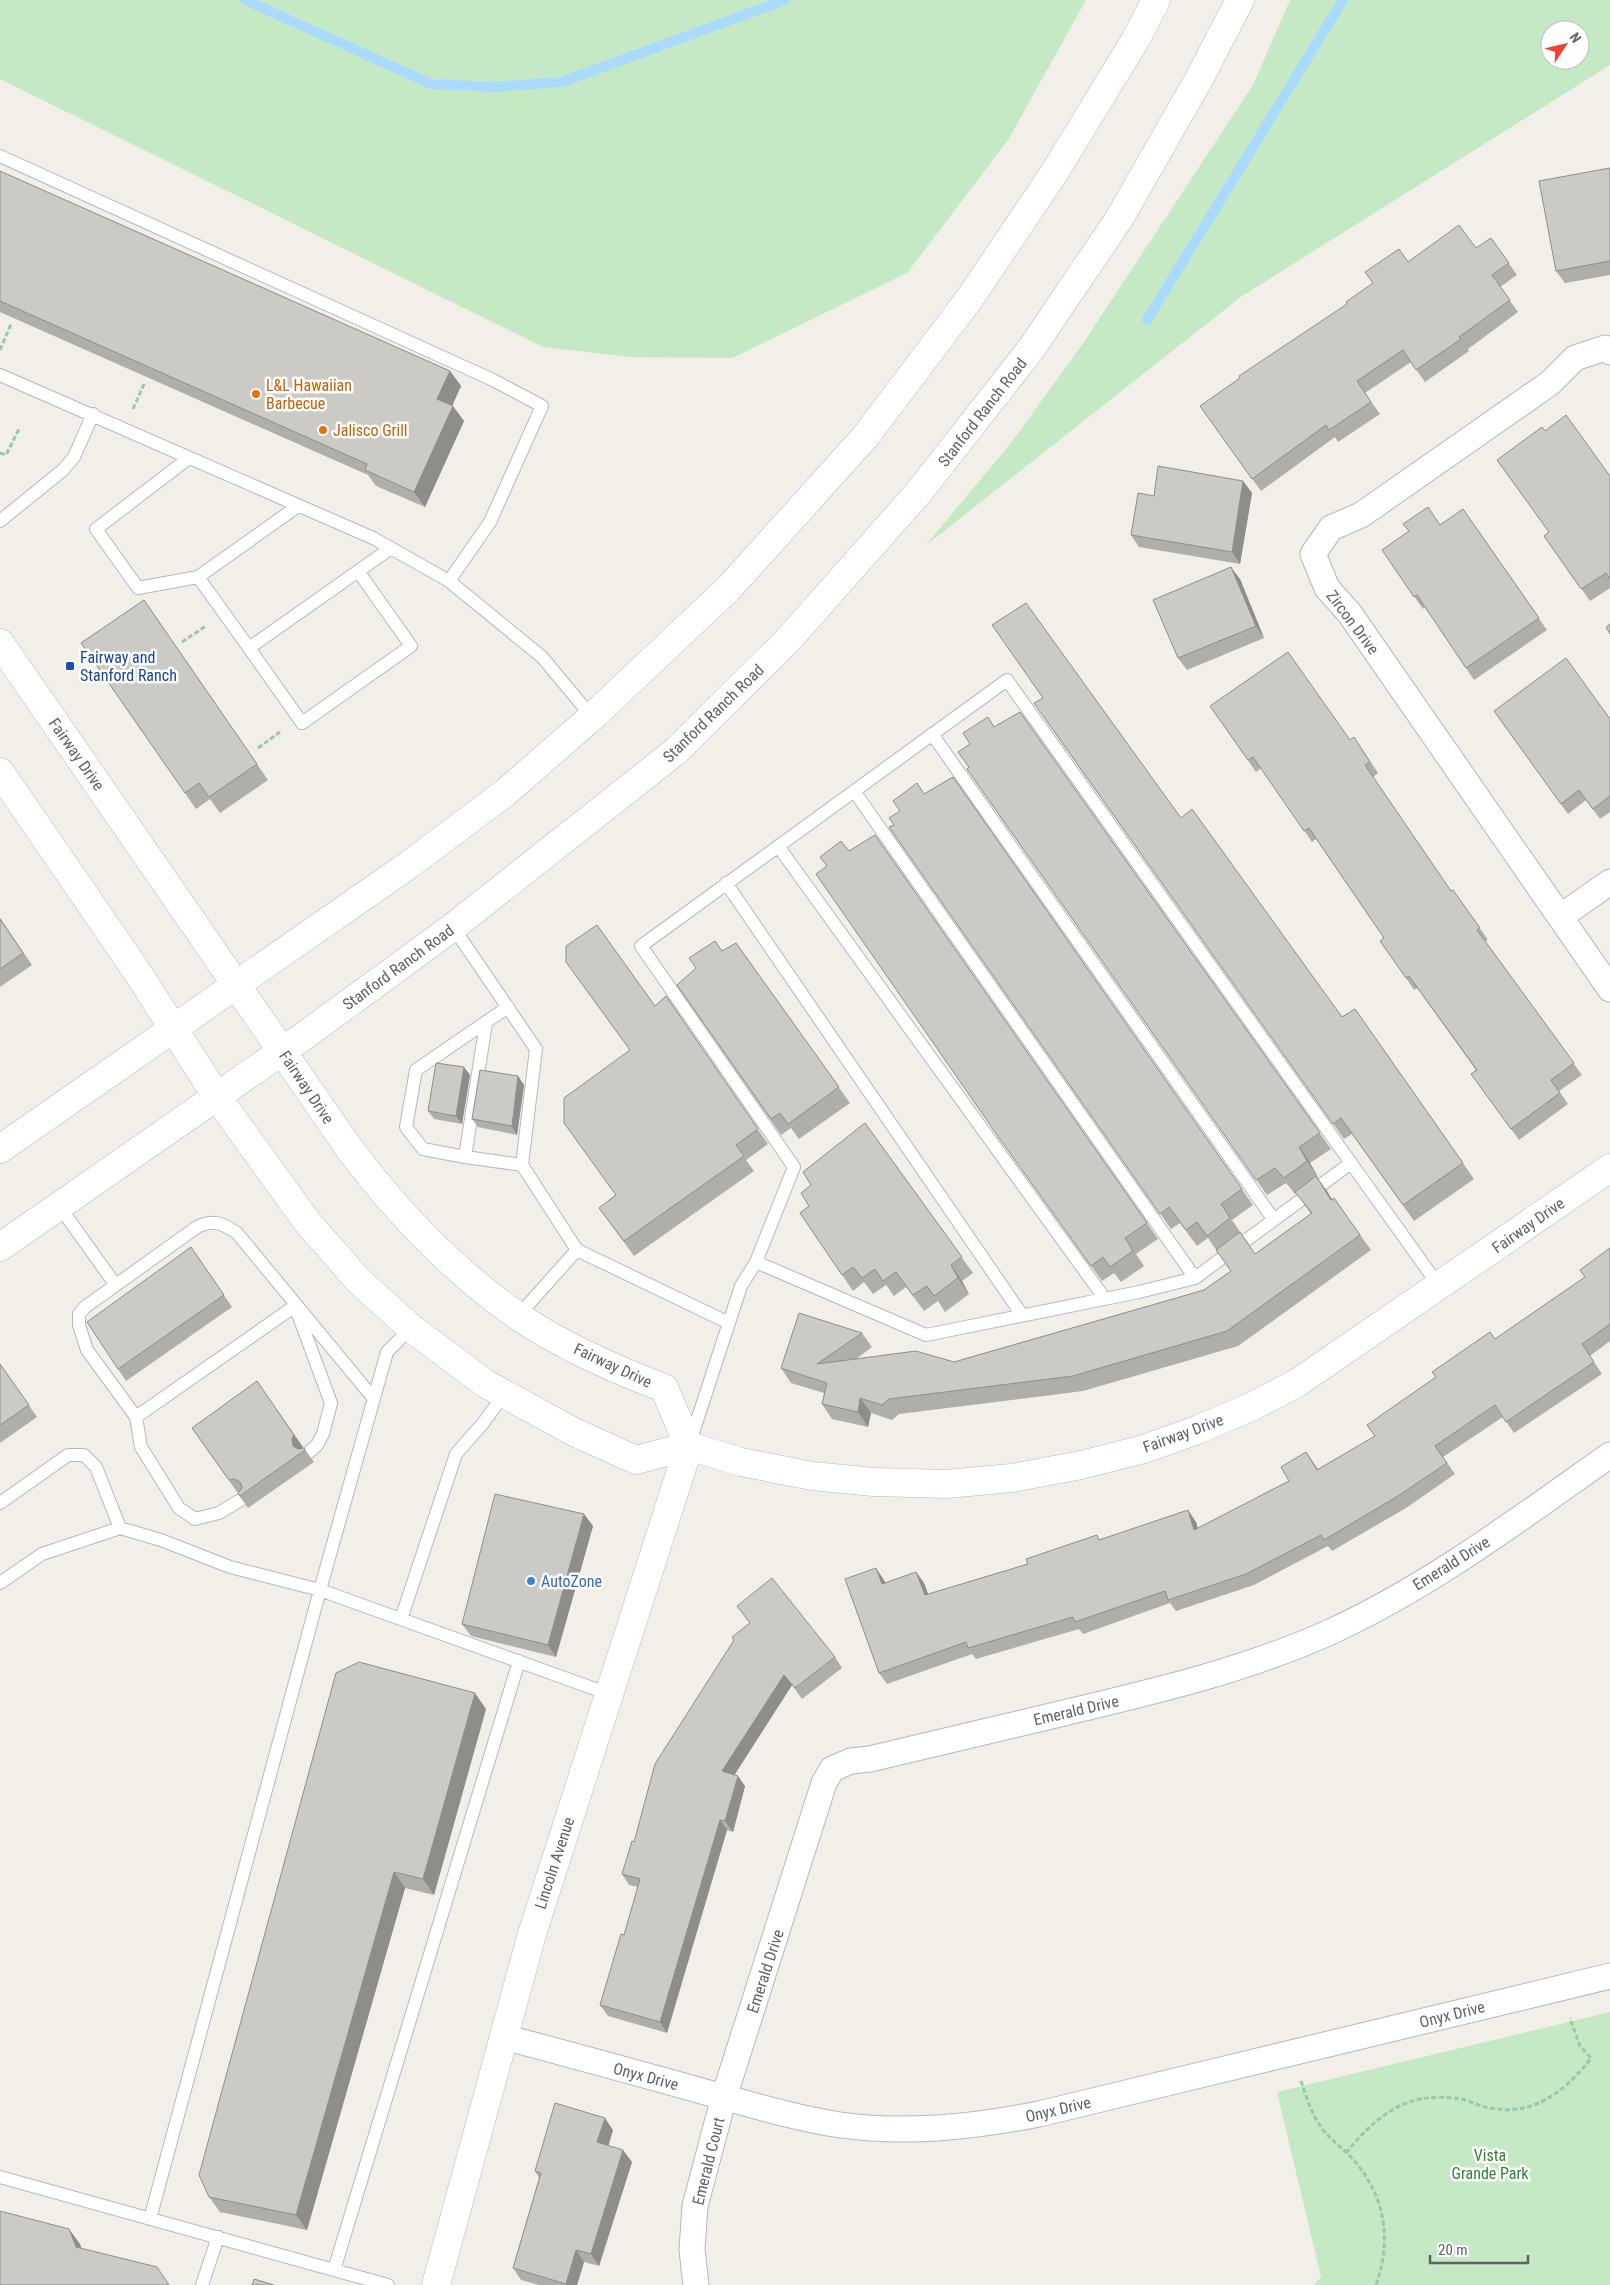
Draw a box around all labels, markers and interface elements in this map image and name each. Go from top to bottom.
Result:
north arrow [1540,20,1590,70]
text: N [1567,29,1585,46]
street label: Stanford Ranch Road [934,354,1031,470]
place label: L&L Hawaiian Barbecue [266,376,352,413]
marker: L&L Hawaiian Barbecue [250,388,262,400]
place label: Jalisco Grill [333,421,407,440]
marker: Jalisco Grill [317,424,329,436]
street label: Zircon Drive [1322,586,1383,658]
place label: Fairway and Stanford Ranch [80,648,177,685]
marker: Fairway and Stanford Ranch [64,660,76,672]
street label: Stanford Ranch Road [659,660,768,766]
street label: Fairway Drive [45,714,108,794]
street label: Stanford Ranch Road [339,921,458,1014]
street label: Fairway Drive [275,1047,338,1127]
street label: Fairway Drive [1488,1194,1568,1257]
street label: Fairway Drive [571,1339,655,1392]
street label: Fairway Drive [1140,1410,1226,1457]
street label: Emerald Drive [1409,1532,1493,1595]
place label: AutoZone [541,1572,602,1591]
marker: AutoZone [525,1575,537,1587]
street label: Emerald Drive [1032,1691,1121,1730]
street label: Lincoln Avenue [531,1815,578,1912]
street label: Emerald Drive [743,1927,788,2015]
street label: Onyx Drive [1417,1997,1487,2032]
street label: Onyx Drive [611,2059,681,2094]
street label: Onyx Drive [1024,2093,1093,2126]
street label: Emerald Court [688,2115,729,2207]
park label: Vista Grande Park [1451,2146,1529,2183]
scale bar [1430,2232,1528,2264]
text: 20 m [1438,2241,1468,2259]

